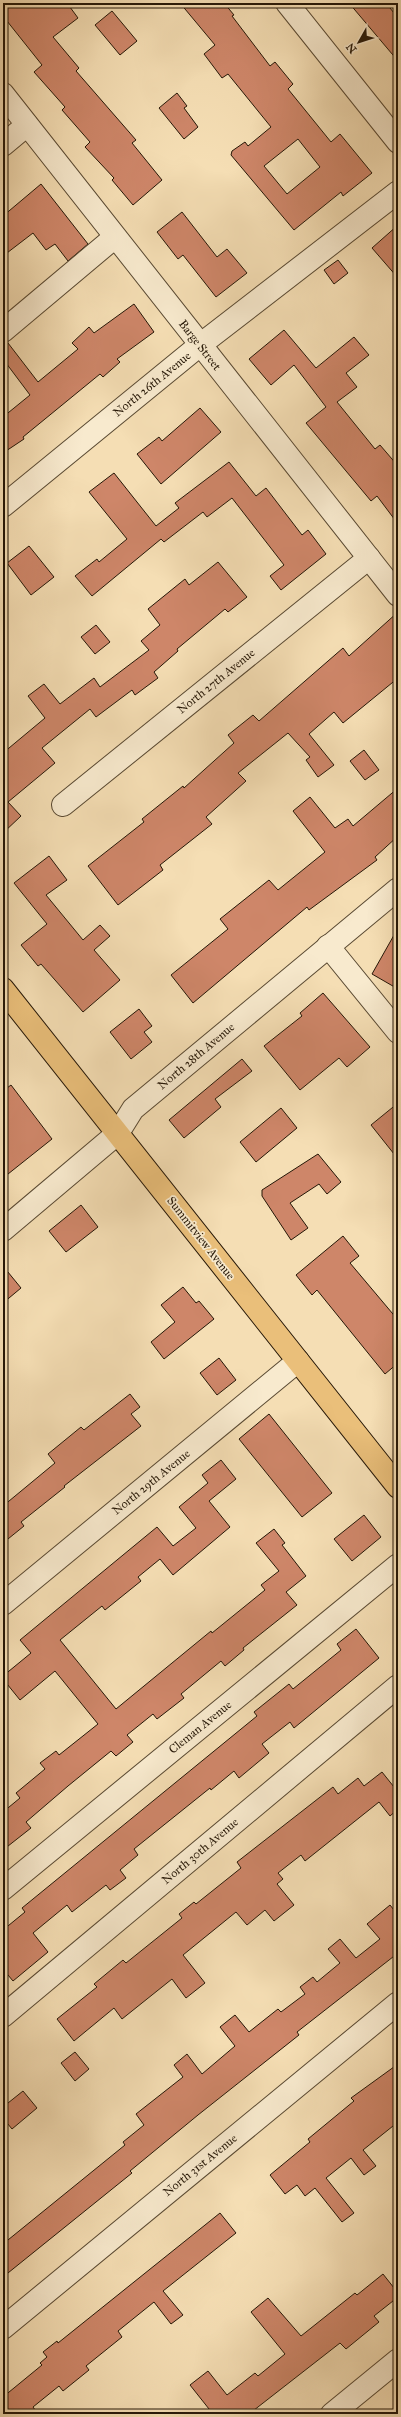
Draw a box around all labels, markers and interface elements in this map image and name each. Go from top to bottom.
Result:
north arrow [339,22,379,62]
text: N [343,40,360,56]
street label: Barge Street [175,317,225,374]
street label: North 26th Avenue [110,348,194,420]
street label: North 27th Avenue [174,645,258,717]
street label: North 28th Avenue [155,1020,237,1092]
street label: Summitview Avenue [164,1194,238,1282]
street label: North 29th Avenue [109,1446,193,1518]
street label: Cleman Avenue [166,1697,234,1757]
street label: North 30th Avenue [159,1815,241,1887]
street label: North 31st Avenue [160,2131,240,2199]

